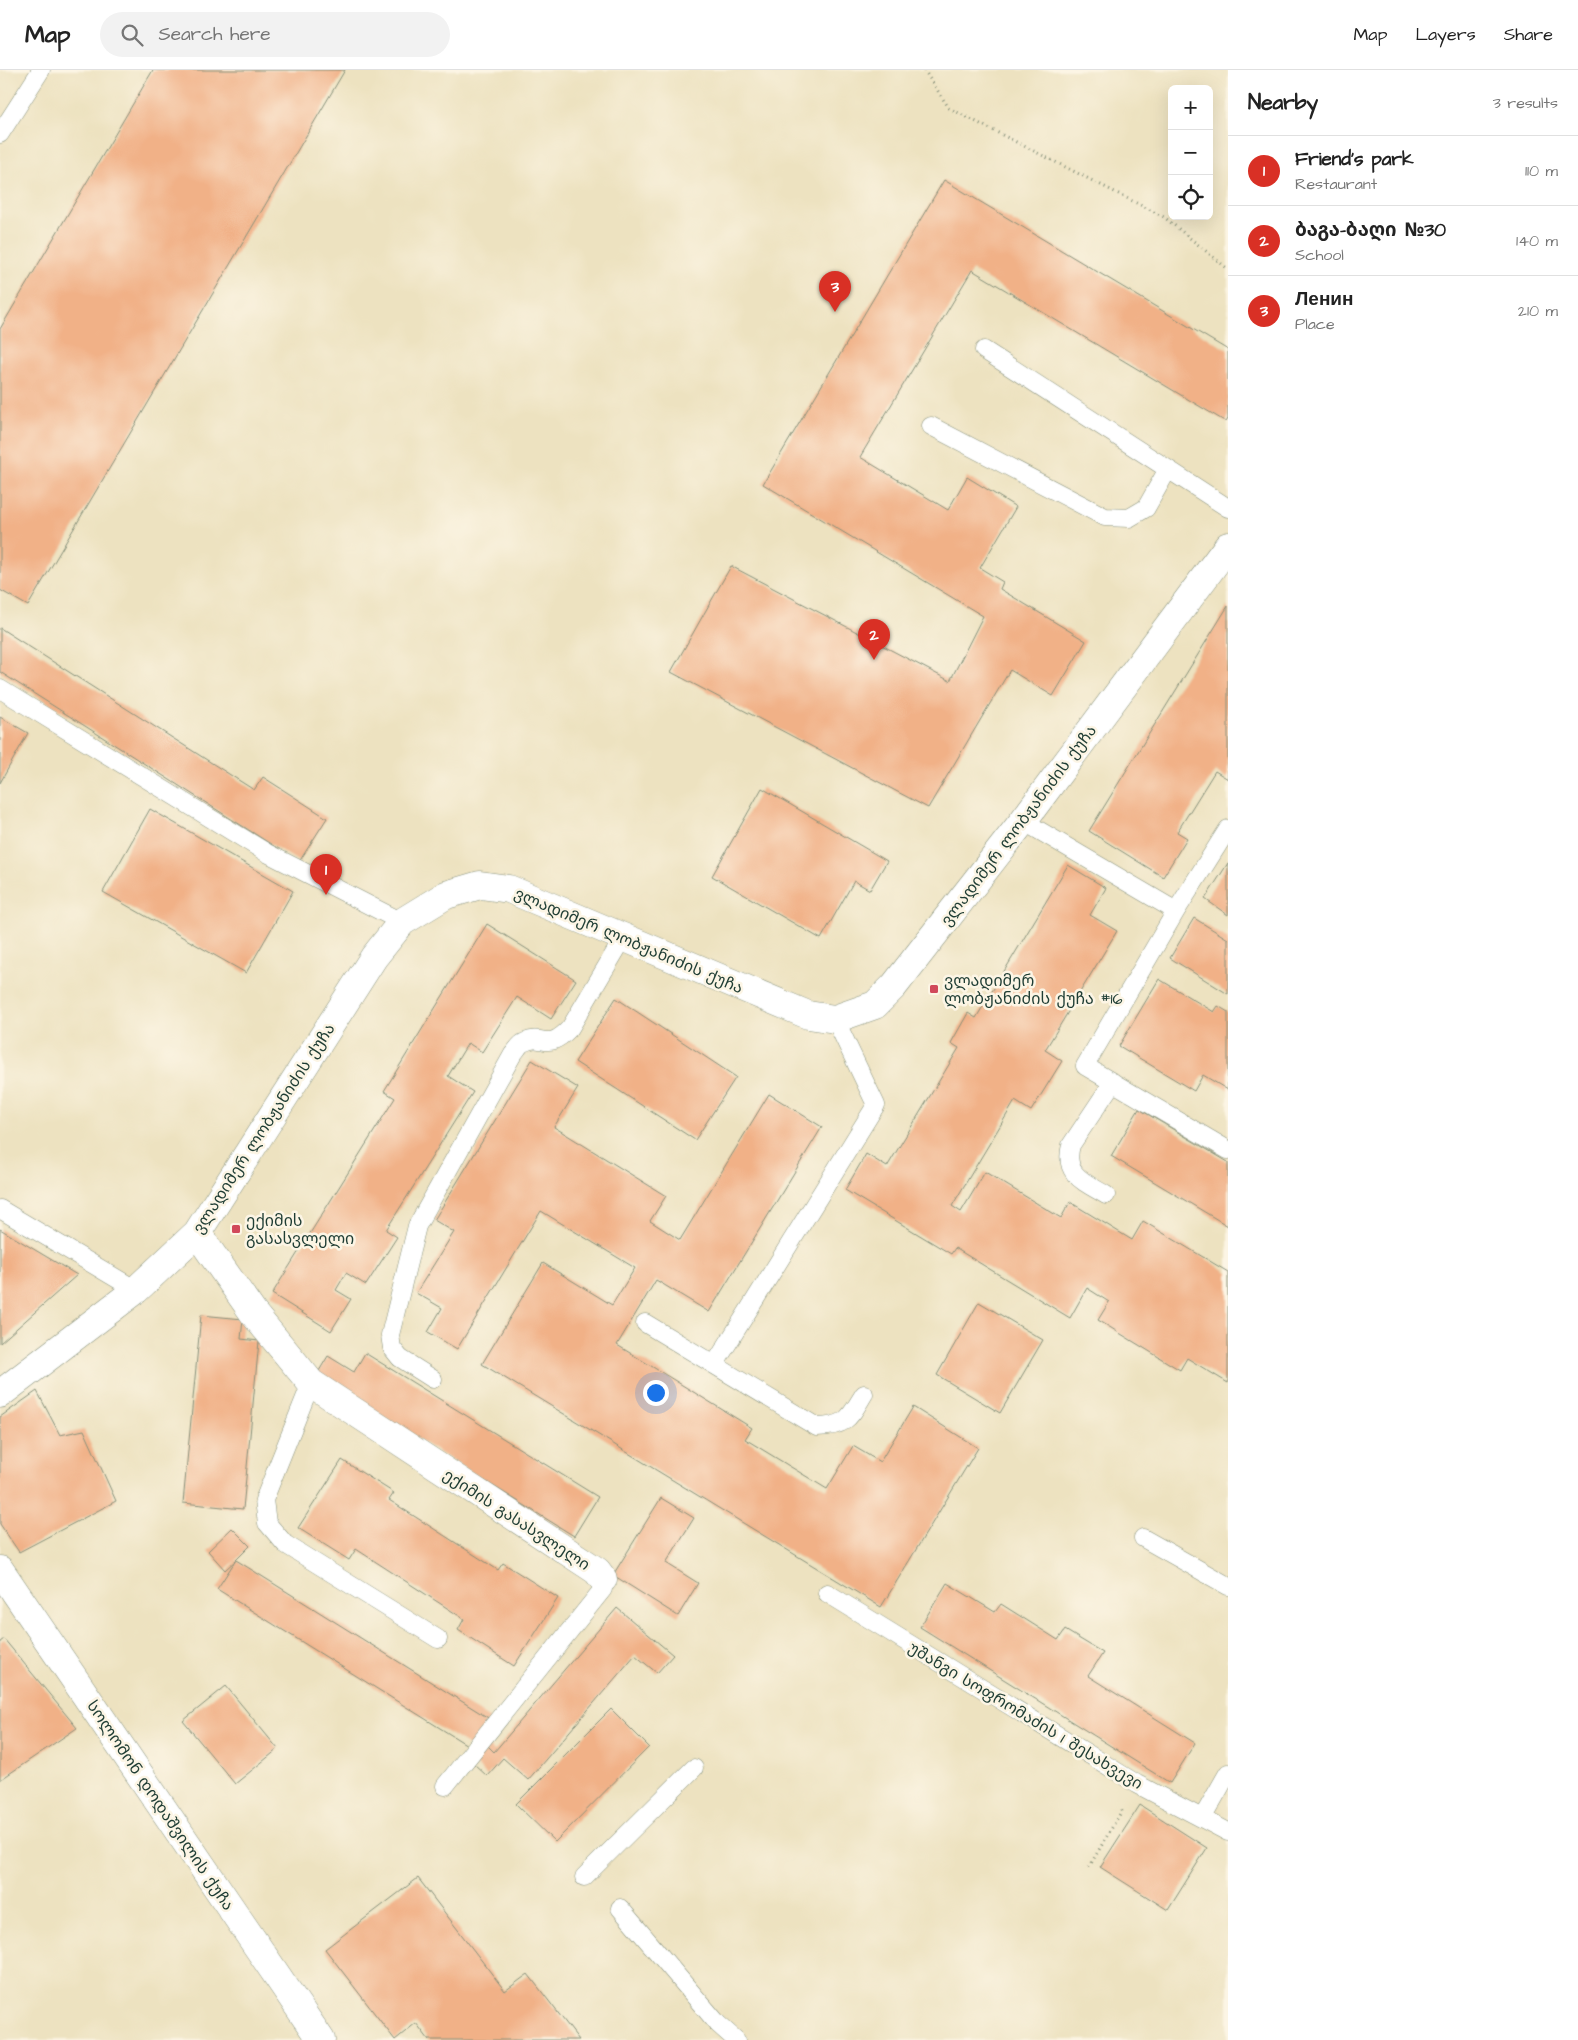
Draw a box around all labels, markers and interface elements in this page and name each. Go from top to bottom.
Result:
search box [100,12,450,57]
text: Map [25,18,70,52]
icon: search [118,21,146,49]
text: Search here [158,21,271,48]
text: Map [1353,22,1387,47]
text: Layers [1415,22,1476,47]
text: Share [1504,22,1553,47]
map controls [1168,85,1213,220]
button: + [1168,85,1213,130]
text: Nearby [1248,88,1318,117]
text: 3 results [1493,92,1558,114]
button: − [1168,130,1213,175]
text: Friend's park [1295,146,1414,173]
text: 1 [1263,160,1265,182]
text: 110 m [1525,160,1558,182]
text: Restaurant [1295,173,1377,195]
button: locate [1168,175,1213,220]
text: ბაგა-ბაღი №30 [1295,217,1446,244]
text: 2 [1259,230,1269,252]
text: 140 m [1516,230,1558,252]
text: School [1295,244,1344,266]
pin: 3 [819,271,851,312]
text: Ленин [1295,286,1354,313]
text: 3 [1260,300,1268,322]
text: 210 m [1518,300,1558,322]
text: Place [1295,313,1335,335]
pin: 2 [858,619,890,660]
street label: ვლადიმერ ლობჟანიძის ქუჩა [936,721,1102,931]
pin: 1 [310,854,342,895]
street label: ვლადიმერ ლობჟანიძის ქუჩა [511,883,746,999]
place label: ვლადიმერ ლობჟანიძის ქუჩა #16 [944,970,1123,1010]
marker: ვლადიმერ ლობჟანიძის ქუჩა #16 [928,983,940,995]
street label: ვლადიმერ ლობჟანიძის ქუჩა [187,1019,340,1238]
place label: ექიმის გასასვლელი [246,1210,354,1250]
marker: ექიმის გასასვლელი [230,1223,242,1235]
your location [643,1380,669,1406]
street label: ექიმის გასასვლელი [439,1464,594,1576]
street label: უშანგი სოფრომაძის I შესახვევი [904,1637,1147,1795]
street label: სოლომონ დოდაშვილის ქუჩა [81,1696,239,1915]

